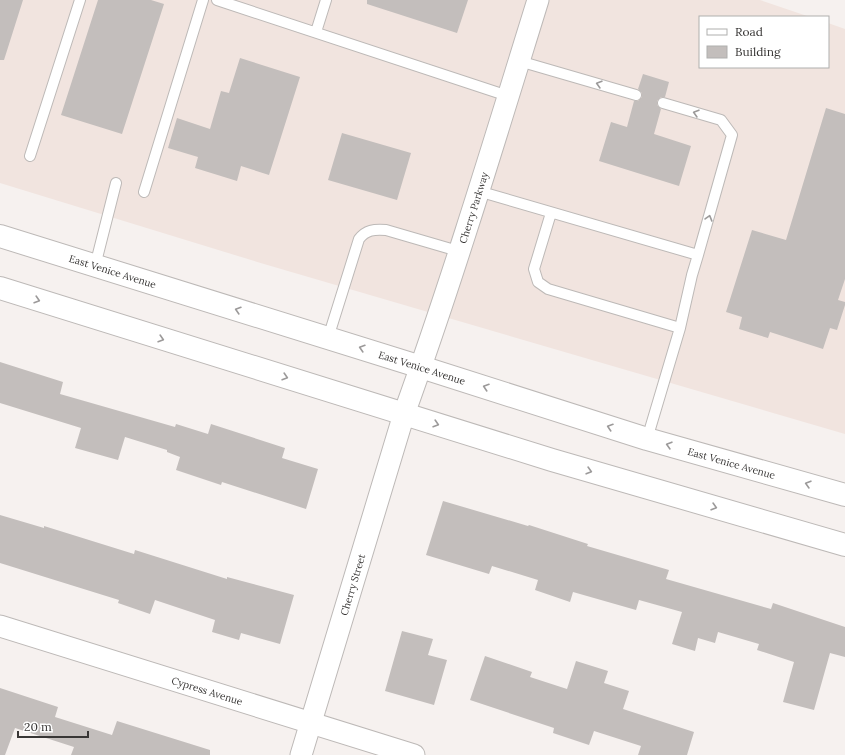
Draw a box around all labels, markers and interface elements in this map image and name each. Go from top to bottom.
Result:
legend [699,16,829,68]
text: Road [735,24,763,39]
text: Building [735,44,781,59]
one-way arrow [596,80,603,89]
one-way arrow [693,109,700,118]
street label: Cherry Parkway [456,170,491,245]
one-way arrow [704,214,713,221]
street label: East Venice Avenue [68,251,158,291]
one-way arrow [34,295,41,304]
one-way arrow [234,306,241,315]
one-way arrow [158,334,165,343]
one-way arrow [359,344,366,353]
street label: East Venice Avenue [377,348,468,387]
one-way arrow [282,373,289,381]
one-way arrow [483,383,490,392]
one-way arrow [433,419,440,428]
one-way arrow [606,423,613,432]
one-way arrow [666,441,673,450]
street label: East Venice Avenue [686,444,777,482]
one-way arrow [586,466,593,475]
one-way arrow [804,481,811,489]
one-way arrow [710,502,717,511]
street label: Cherry Street [337,552,368,617]
street label: Cypress Avenue [170,673,245,708]
scale bar [18,713,88,739]
text: 20 m [24,719,52,734]

